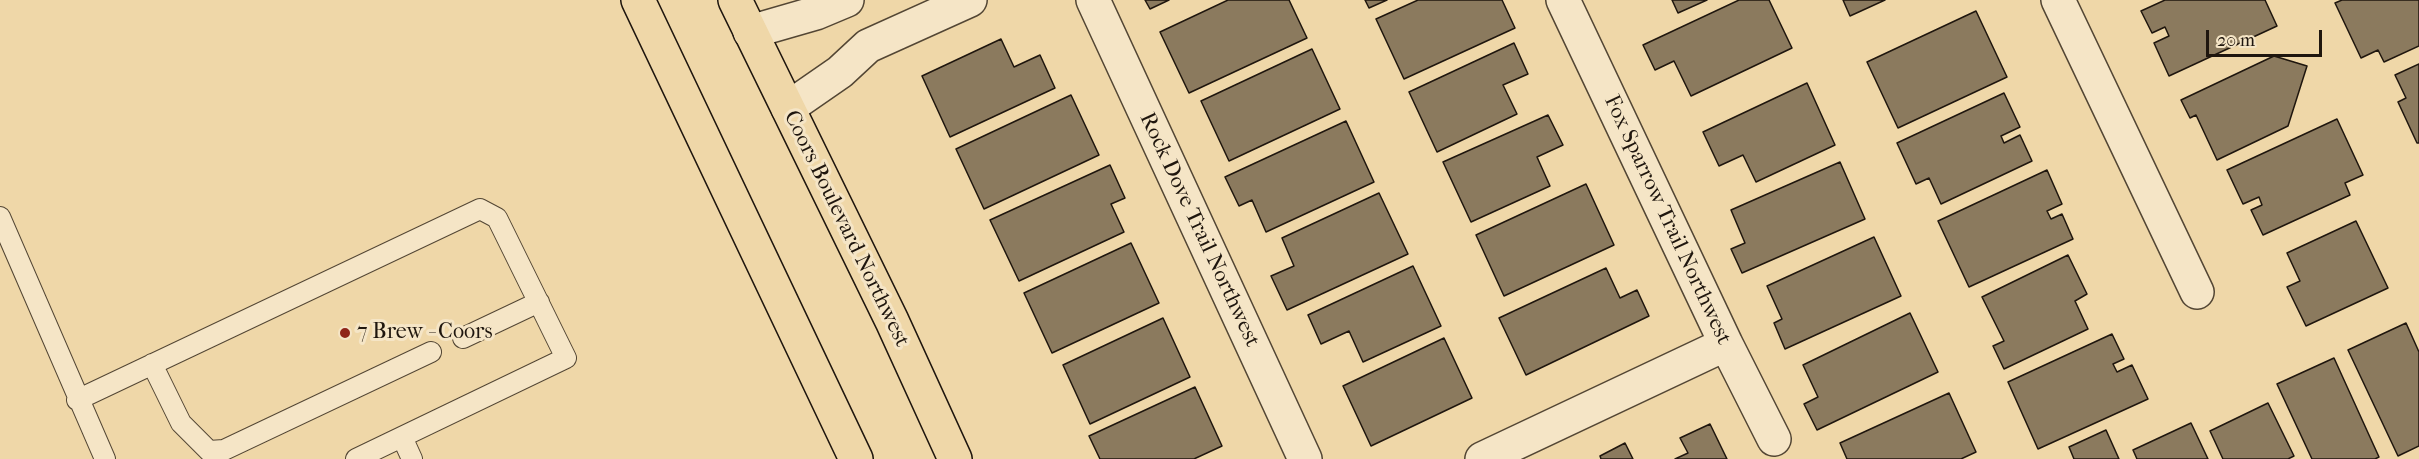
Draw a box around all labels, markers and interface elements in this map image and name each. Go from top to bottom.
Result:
scale bar [2209,18,2324,56]
text: 20 m [2217,30,2255,51]
street label: Fox Sparrow Trail Northwest [1598,91,1736,349]
street label: Coors Boulevard Northwest [777,107,915,351]
street label: Rock Dove Trail Northwest [1133,109,1265,351]
place label: 7 Brew - Coors [357,320,493,346]
marker: 7 Brew - Coors [338,326,352,340]

